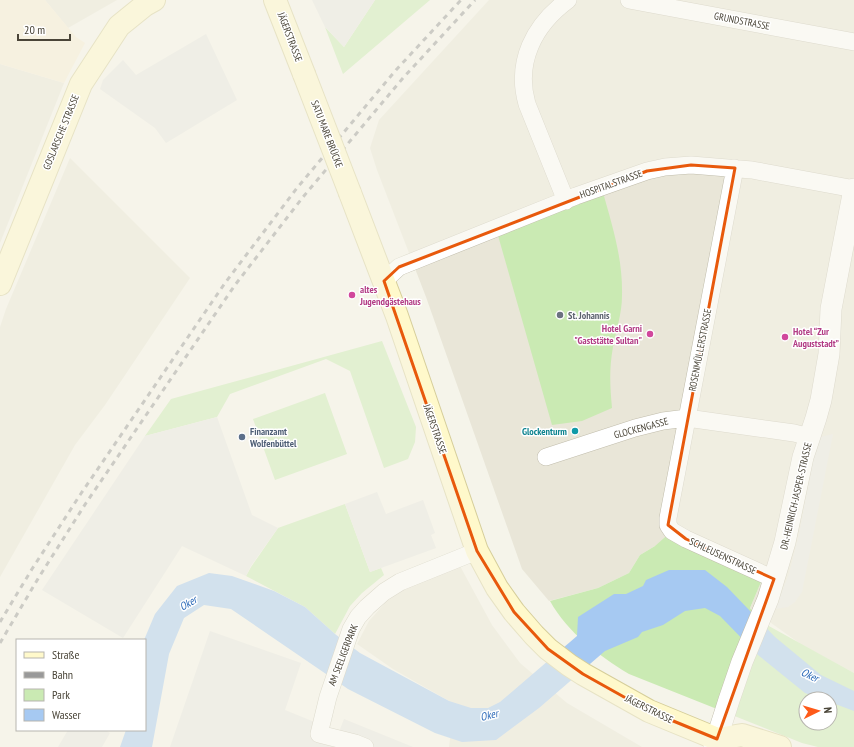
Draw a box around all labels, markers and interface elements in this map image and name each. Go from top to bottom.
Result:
street label: GRUNDSTRASSE [713,9,771,33]
street label: JÄGERSTRASSE [274,10,305,64]
scale bar [18,16,70,42]
text: 20 m [24,22,45,37]
street label: GOSLARSCHE STRASSE [40,92,82,172]
street label: SATU MARE BRÜCKE [308,98,346,170]
street label: HOSPITALSTRASSE [578,167,644,201]
place label: altes Jugendgästehaus [359,283,421,308]
marker: altes Jugendgästehaus [347,290,357,300]
street label: ROSENMÜLLERSTRASSE [686,308,714,392]
place label: St. Johannis [568,309,610,322]
marker: St. Johannis [555,310,565,320]
place label: Hotel Garni "Gaststätte Sultan" [574,322,642,347]
place label: Hotel “Zur Auguststadt” [792,325,840,350]
marker: Hotel Garni "Gaststätte Sultan" [645,329,655,339]
marker: Hotel “Zur Auguststadt” [780,332,790,342]
street label: JÄGERSTRASSE [420,401,450,456]
street label: GLOCKENGASSE [612,415,670,441]
place label: Finanzamt Wolfenbüttel [249,425,297,450]
place label: Glockenturm [522,425,567,438]
marker: Glockenturm [570,426,580,436]
marker: Finanzamt Wolfenbüttel [237,432,247,442]
street label: DR.-HEINRICH-JASPER-STRASSE [777,441,815,551]
street label: SCHLEUSENSTRASSE [687,535,759,577]
water label: Oker [177,592,201,614]
street label: AM SEELIGERPARK [325,622,361,688]
legend [16,639,146,731]
text: Straße [52,647,79,662]
water label: Oker [799,665,823,686]
text: Bahn [52,667,73,682]
text: Park [52,687,70,702]
street label: JÄGERSTRASSE [622,691,675,726]
north arrow [798,691,838,731]
water label: Oker [479,706,501,724]
text: Wasser [52,707,82,722]
text: N [821,707,835,714]

